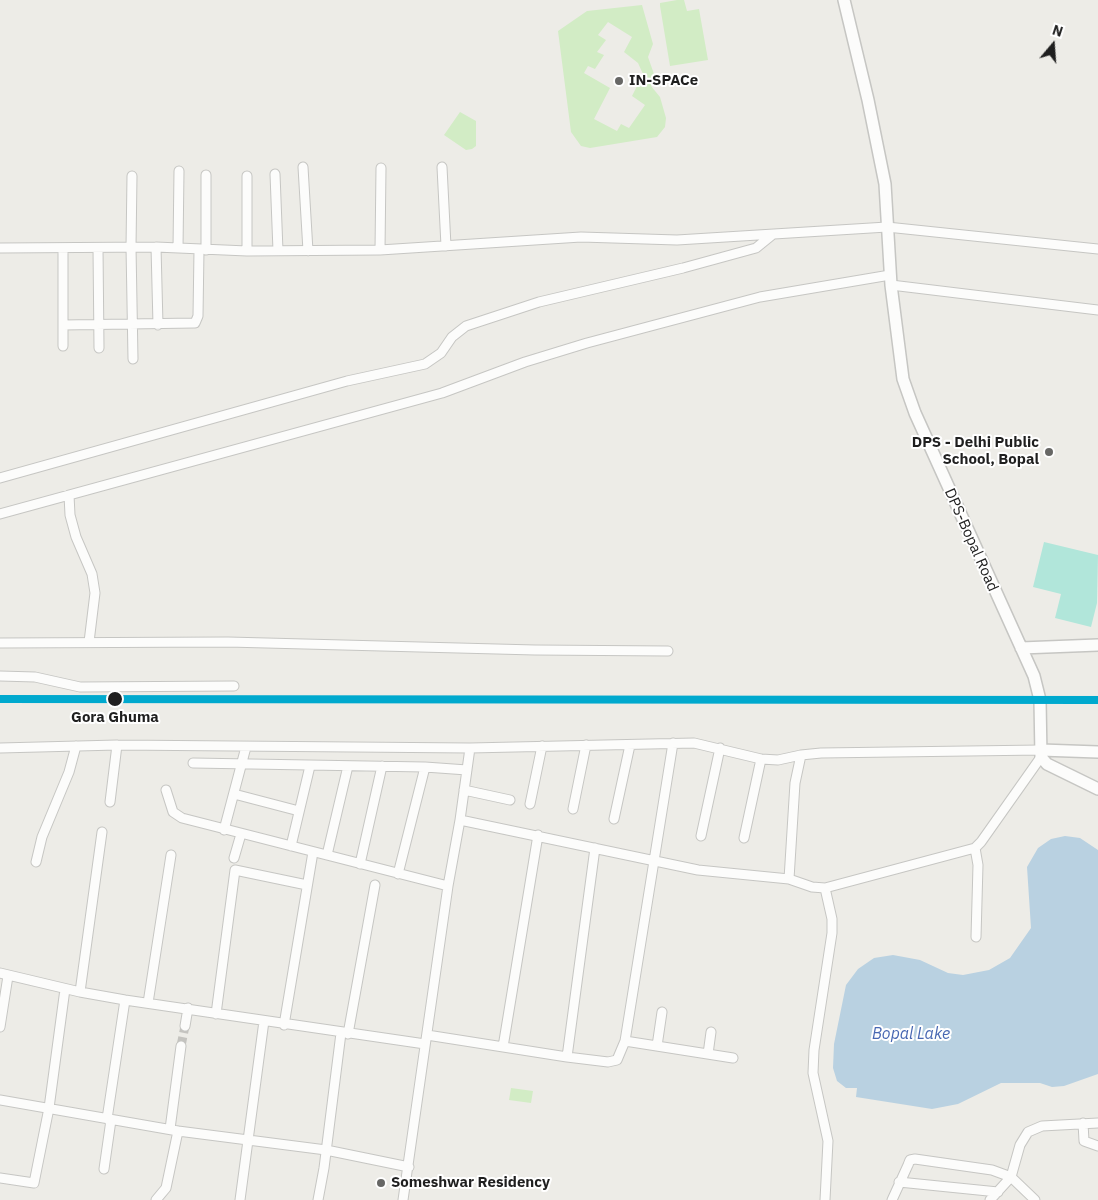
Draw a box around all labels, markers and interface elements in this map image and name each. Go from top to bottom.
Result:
north arrow [1028,20,1078,70]
text: N [1050,21,1065,41]
place label: IN-SPACe [629,72,698,90]
marker: IN-SPACe [613,75,625,87]
place label: DPS - Delhi Public School, Bopal [912,434,1039,469]
marker: DPS - Delhi Public School, Bopal [1043,446,1055,458]
street label: DPS-Bopal Road [940,486,1002,594]
marker: Gora Ghuma [106,690,124,708]
place label: Gora Ghuma [71,709,159,727]
water label: Bopal Lake [872,1024,950,1044]
place label: Someshwar Residency [391,1174,550,1192]
marker: Someshwar Residency [375,1177,387,1189]

